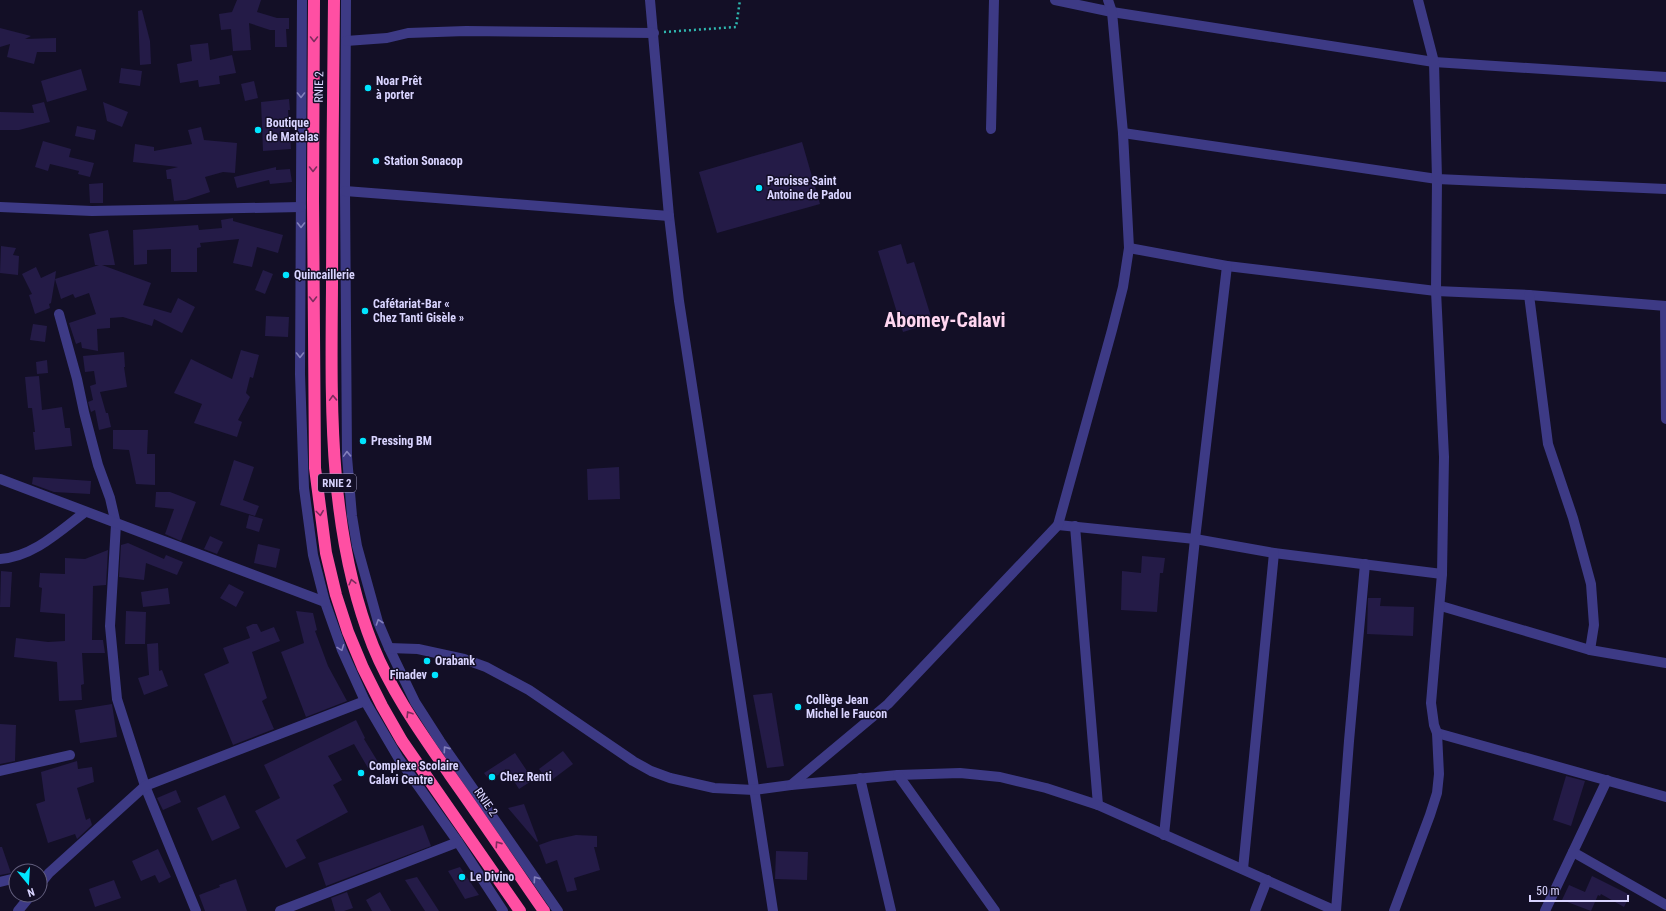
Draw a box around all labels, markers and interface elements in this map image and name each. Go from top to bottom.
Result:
one-way arrow [310,36,318,42]
street label: RNIE 2 [312,71,326,103]
place label: Noar Prêt à porter [376,74,422,102]
marker: Noar Prêt à porter [363,83,373,93]
one-way arrow [297,92,305,98]
place label: Boutique de Matelas [266,116,319,144]
marker: Boutique de Matelas [253,125,263,135]
place label: Station Sonacop [384,154,463,168]
marker: Station Sonacop [371,156,381,166]
one-way arrow [309,166,317,172]
place label: Paroisse Saint Antoine de Padou [767,174,851,202]
marker: Paroisse Saint Antoine de Padou [754,183,764,193]
one-way arrow [296,222,305,228]
place label: Quincaillerie [294,268,355,282]
marker: Quincaillerie [281,270,291,280]
one-way arrow [309,296,317,302]
place label: Cafétariat-Bar « Chez Tanti Gisèle » [373,297,464,325]
marker: Cafétariat-Bar « Chez Tanti Gisèle » [360,306,370,316]
district label: Abomey-Calavi [884,308,1006,332]
one-way arrow [296,352,304,358]
one-way arrow [328,395,337,401]
place label: Pressing BM [371,434,432,448]
marker: Pressing BM [358,436,368,446]
one-way arrow [343,451,351,457]
road number: RNIE 2 [318,474,356,492]
one-way arrow [315,510,324,516]
one-way arrow [349,579,357,585]
one-way arrow [375,619,383,626]
one-way arrow [337,644,345,651]
place label: Orabank [435,654,475,668]
marker: Orabank [422,656,432,666]
place label: Finadev [390,668,428,682]
marker: Finadev [430,670,440,680]
place label: Collège Jean Michel le Faucon [806,693,887,721]
marker: Collège Jean Michel le Faucon [793,702,803,712]
one-way arrow [407,711,414,718]
one-way arrow [444,747,451,754]
place label: Complexe Scolaire Calavi Centre [369,759,459,787]
marker: Complexe Scolaire Calavi Centre [356,768,366,778]
place label: Chez Renti [500,770,552,784]
marker: Chez Renti [487,772,497,782]
street label: RNIE 2 [471,785,501,819]
one-way arrow [496,842,503,849]
north arrow [8,863,48,903]
place label: Le Divino [470,870,514,884]
marker: Le Divino [457,872,467,882]
one-way arrow [533,876,541,883]
scale bar [1530,877,1628,903]
text: 50 m [1536,884,1560,898]
text: N [25,885,36,899]

